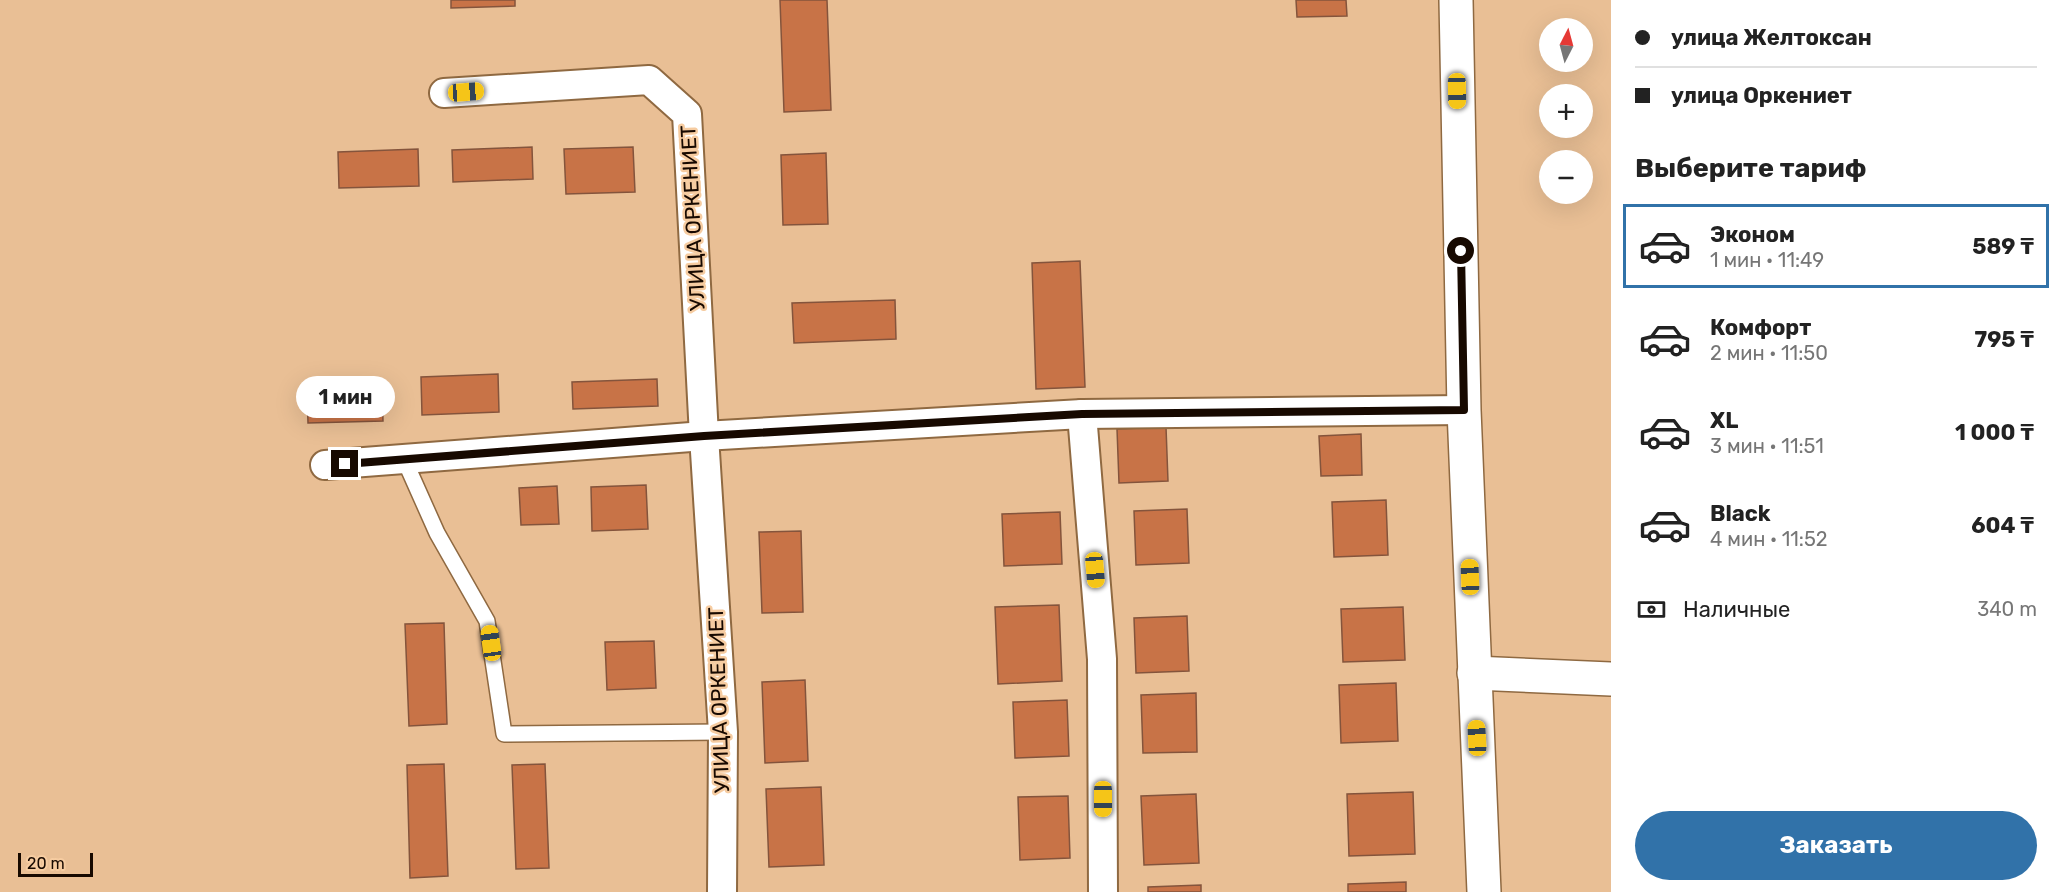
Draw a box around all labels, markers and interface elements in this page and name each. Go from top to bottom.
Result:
north arrow [1539,18,1593,72]
map controls [1539,18,1593,204]
text: улица Желтоксан [1671,24,1872,51]
car [1448,73,1466,109]
car [447,82,485,102]
text: улица Оркениет [1671,82,1852,109]
button: + [1539,84,1593,138]
street label: УЛИЦА ОРКЕНИЕТ [675,124,710,312]
button: − [1539,150,1593,204]
text: Выберите тариф [1635,152,1866,184]
icon: car [1638,219,1692,273]
text: Эконом [1710,221,1795,248]
text: 589 ₸ [1972,233,2034,260]
route start [1447,237,1474,264]
text: 1 мин · 11:49 [1710,248,1824,272]
icon: car [1638,312,1692,366]
text: Комфорт [1710,314,1811,341]
text: 795 ₸ [1975,326,2034,353]
text: 2 мин · 11:50 [1710,341,1828,365]
callout: 1 мин [296,377,394,419]
text: 1 мин [318,385,373,409]
icon: car [1638,405,1692,459]
text: XL [1710,407,1738,434]
text: 1 000 ₸ [1955,419,2034,446]
text: 3 мин · 11:51 [1710,434,1824,458]
route end [331,450,358,477]
icon: car [1638,498,1692,552]
text: Black [1710,500,1771,527]
text: 604 ₸ [1971,512,2034,539]
text: 4 мин · 11:52 [1710,527,1828,551]
car [1084,551,1106,589]
car [1460,559,1480,595]
icon: cash [1635,593,1668,626]
text: Наличные [1683,596,1790,623]
text: 340 m [1977,597,2037,621]
street label: УЛИЦА ОРКЕНИЕТ [703,607,734,793]
car [480,624,502,662]
car [1467,720,1487,756]
car [1094,781,1112,817]
button: Заказать [1635,811,2037,880]
scale bar [18,850,93,878]
text: 20 m [27,854,65,873]

